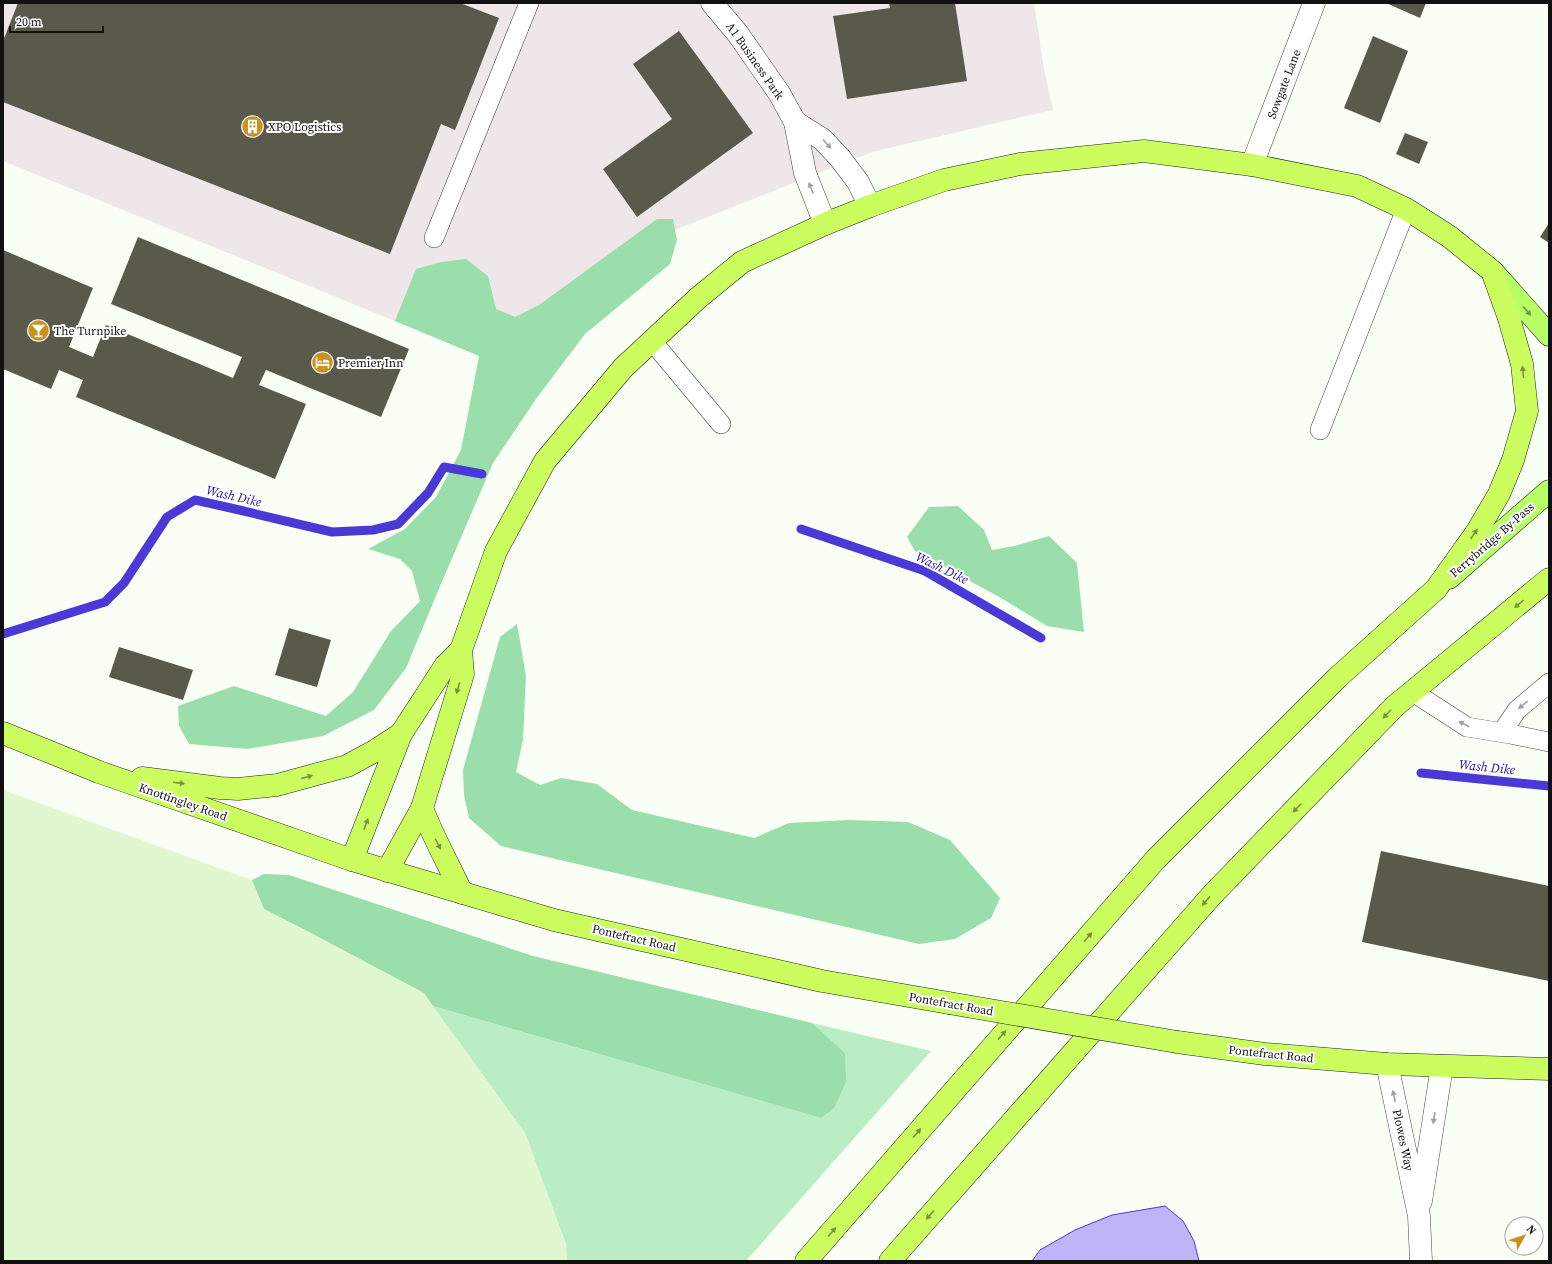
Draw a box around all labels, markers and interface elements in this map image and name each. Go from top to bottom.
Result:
scale bar [10,8,103,34]
text: 20 m [16,14,42,30]
street label: A1 Business Park [722,19,788,103]
street label: Sowgate Lane [1263,47,1305,121]
building icon: XPO Logistics [240,114,266,140]
place label: XPO Logistics [268,119,341,135]
one-way arrow [822,139,832,149]
one-way arrow [807,181,813,193]
one-way arrow [1522,306,1531,316]
bar icon: The Turnpike [26,318,52,344]
place label: The Turnpike [54,323,126,339]
hotel icon: Premier Inn [309,350,335,376]
place label: Premier Inn [338,355,403,371]
one-way arrow [1520,366,1526,378]
water label: Wash Dike [205,481,264,511]
street label: Ferrybridge By-Pass [1446,499,1538,581]
one-way arrow [1471,529,1478,540]
water label: Wash Dike [913,548,972,588]
one-way arrow [1514,599,1524,608]
one-way arrow [455,683,461,695]
one-way arrow [1517,701,1528,710]
one-way arrow [1382,709,1392,719]
one-way arrow [1458,721,1470,728]
water label: Wash Dike [1458,756,1517,778]
one-way arrow [301,773,314,779]
street label: Knottingley Road [137,779,229,825]
one-way arrow [173,780,185,786]
one-way arrow [1292,803,1302,813]
one-way arrow [363,818,369,830]
one-way arrow [435,838,442,849]
one-way arrow [1202,896,1211,906]
street label: Pontefract Road [591,921,678,955]
one-way arrow [1083,932,1092,943]
street label: Pontefract Road [907,989,995,1019]
one-way arrow [998,1030,1007,1041]
street label: Pontefract Road [1228,1042,1315,1066]
one-way arrow [1390,1090,1396,1102]
street label: Plowes Way [1389,1108,1418,1173]
one-way arrow [1431,1112,1437,1124]
one-way arrow [913,1128,922,1139]
one-way arrow [926,1210,935,1220]
north arrow [1504,1216,1544,1256]
text: N [1523,1222,1540,1238]
one-way arrow [827,1226,836,1237]

